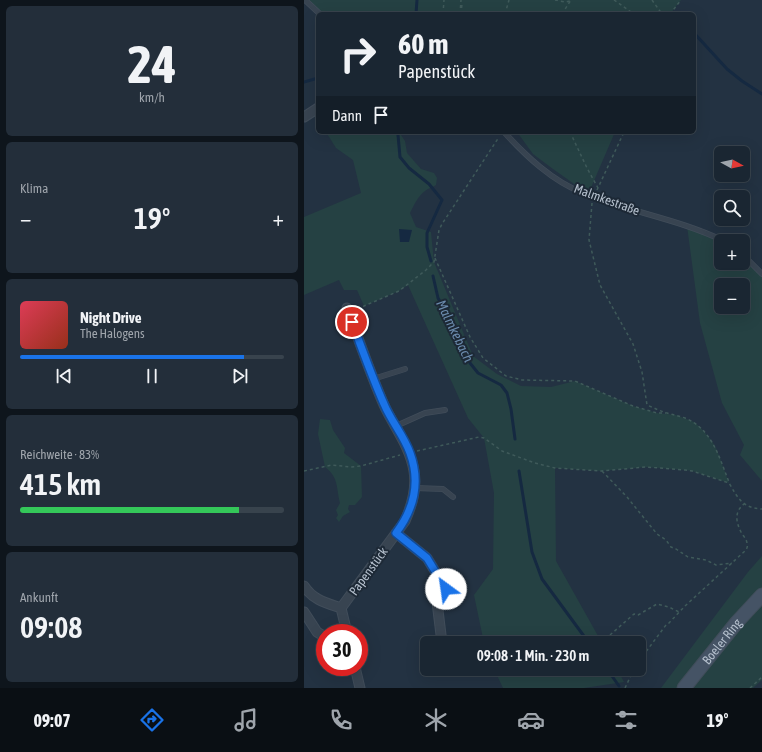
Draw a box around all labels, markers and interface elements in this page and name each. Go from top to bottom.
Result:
icon: right [332,28,384,80]
text: 60 m [398,28,448,60]
text: 24 [128,34,176,94]
text: Papenstück [398,61,475,82]
text: km/h [139,90,165,105]
icon: arrive [370,104,392,126]
text: Dann [332,107,362,124]
north arrow [714,146,750,182]
map controls [714,146,750,314]
text: Klima [20,181,48,196]
street label: Malmkestraße [572,181,642,218]
button: search [714,190,750,226]
text: 19° [134,201,170,235]
text: − [20,205,31,231]
text: + [273,205,284,231]
button: + [714,234,750,270]
button: − [714,278,750,314]
water label: Malmkebach [433,297,477,365]
pin [335,305,369,339]
text: Night Drive [80,309,142,326]
icon: arrive [341,311,363,333]
text: The Halogens [80,326,145,341]
icon: previous [53,365,75,387]
icon: pause [141,365,163,387]
icon: next [229,365,251,387]
text: Reichweite · 83% [20,447,99,462]
text: 415 km [20,467,101,501]
street label: Papenstück [346,544,391,598]
position arrow [425,568,467,610]
text: Ankunft [20,590,58,605]
text: 09:08 [20,610,82,644]
street label: Boeler Ring [699,615,745,667]
speed limit sign: 30 [316,624,368,676]
text: 09:08 · 1 Min. · 230 m [477,647,589,664]
icon: directions [138,706,166,734]
icon: music [232,706,260,734]
icon: phone [327,706,355,734]
icon: climate [422,706,450,734]
icon: car [517,706,545,734]
icon: filters [612,706,640,734]
text: 09:07 [33,710,71,731]
text: 19° [707,710,729,731]

